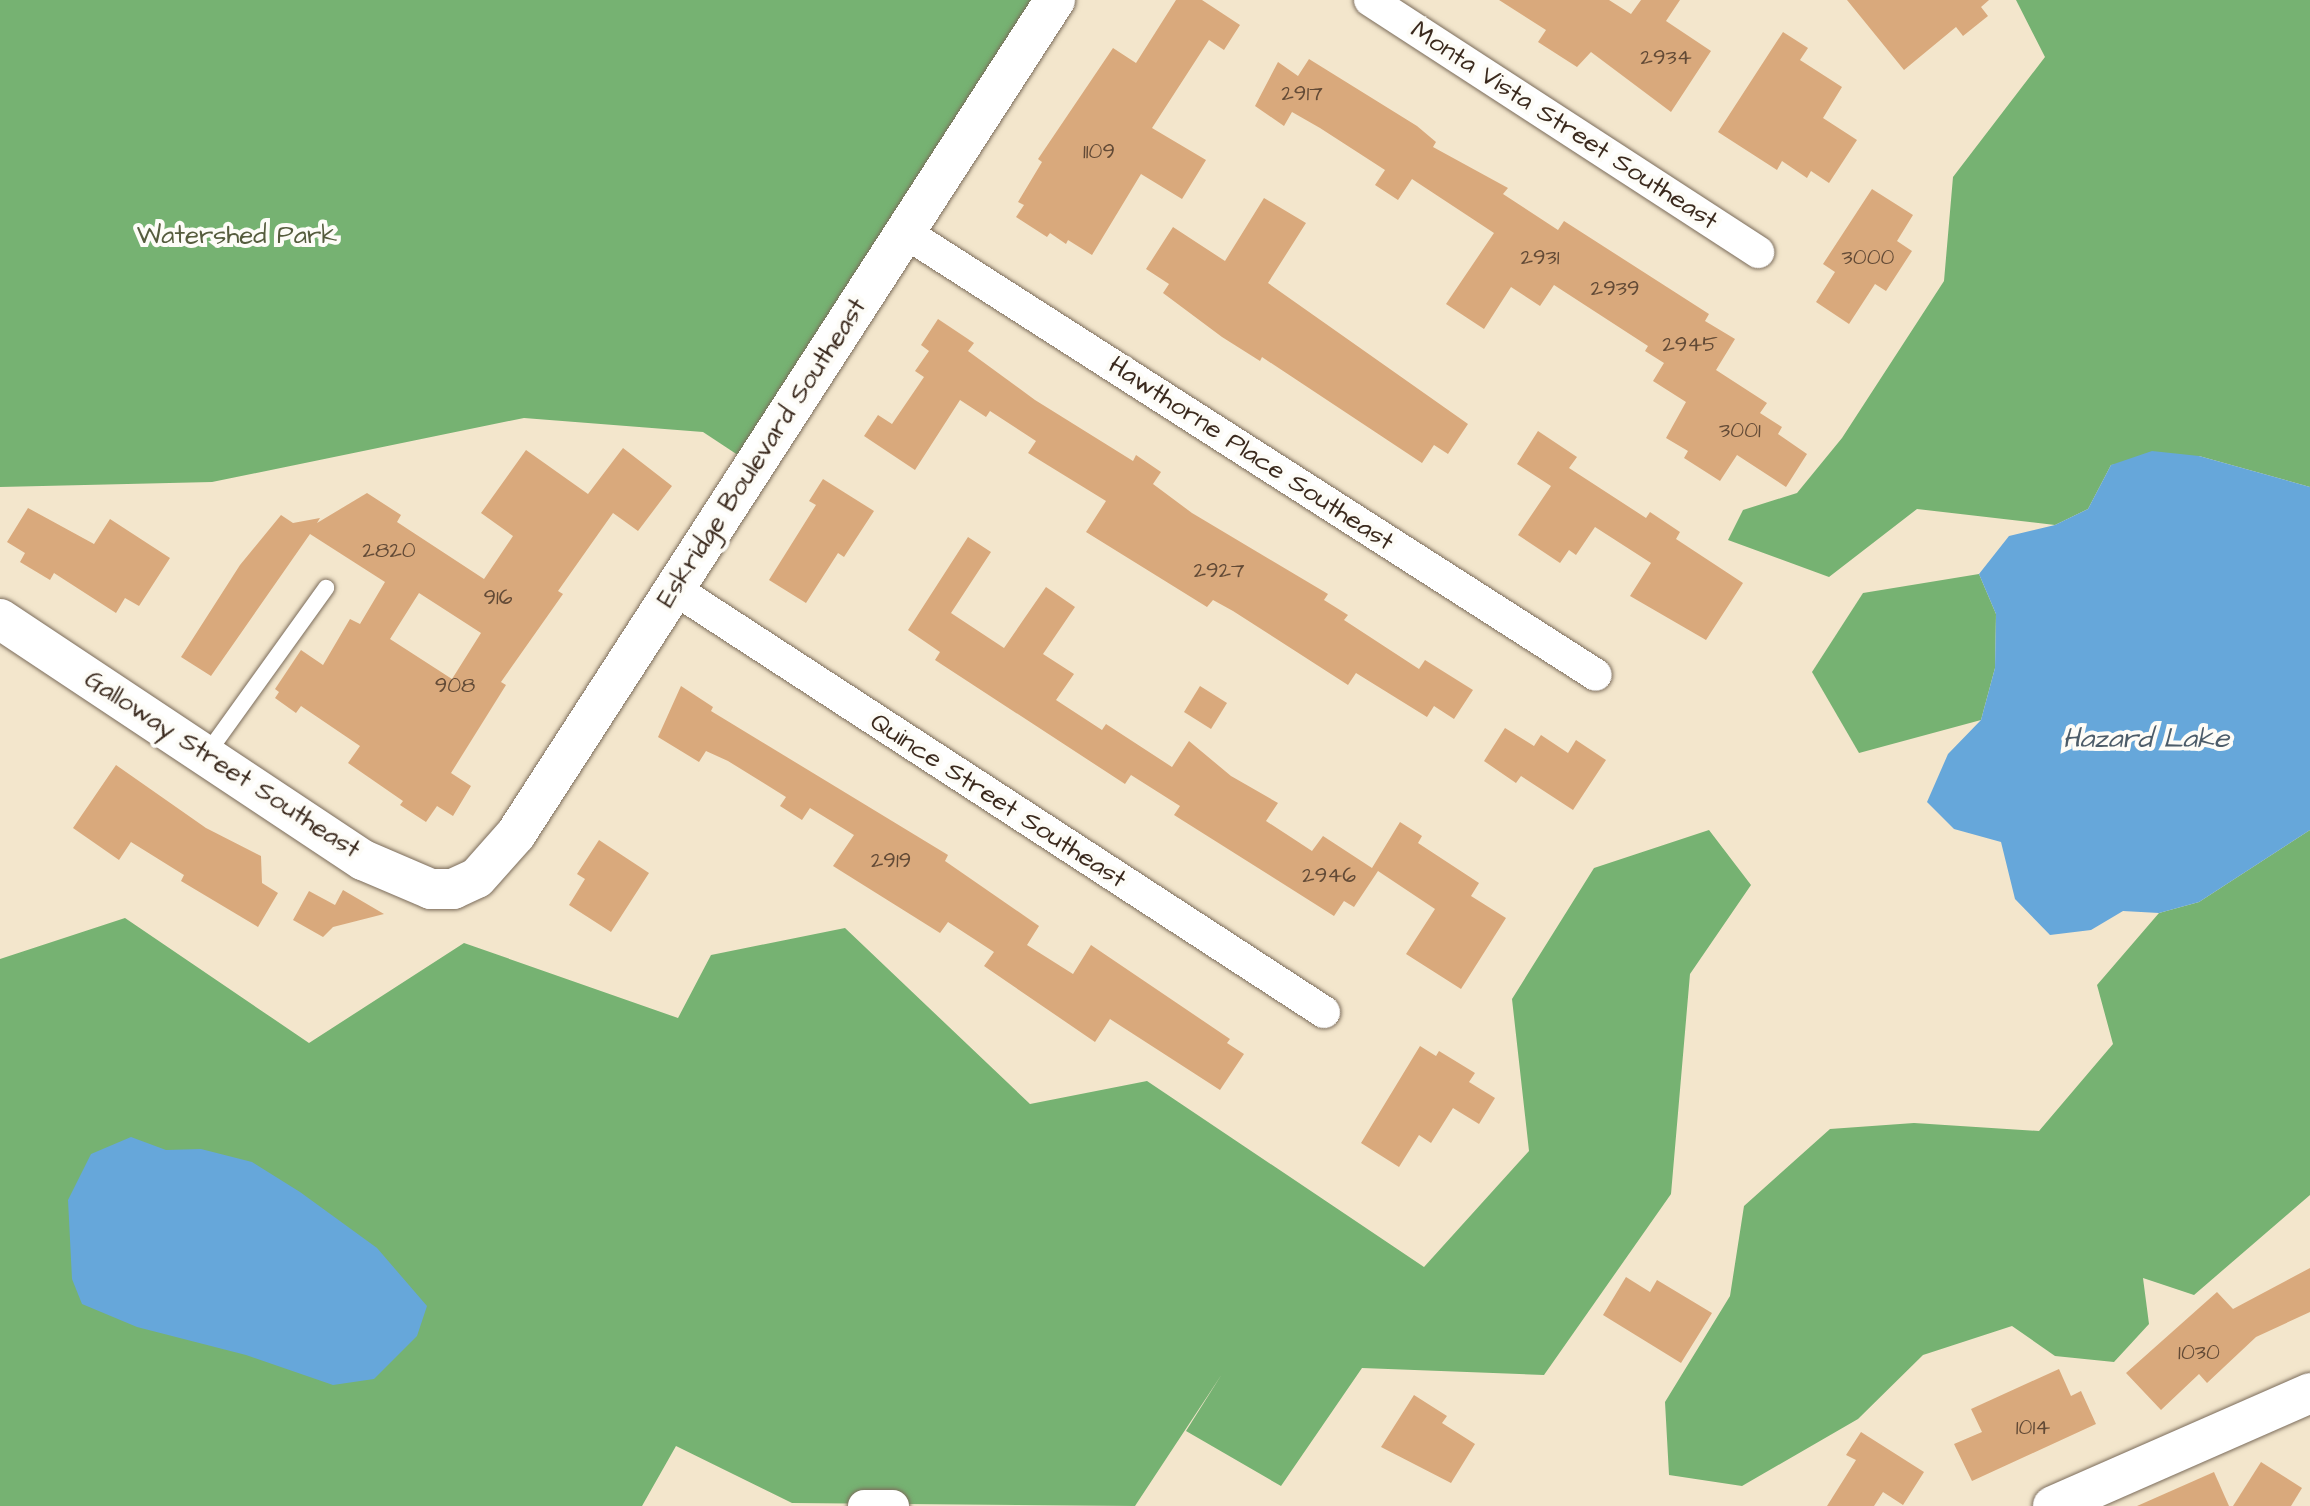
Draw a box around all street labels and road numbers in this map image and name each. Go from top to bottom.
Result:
street label: Monta Vista Street Southeast [1404,15,1724,237]
street label: Eskridge Boulevard Southeast [650,293,874,613]
street label: Hawthorne Place Southeast [1103,350,1399,558]
street label: Galloway Street Southeast [78,664,366,866]
street label: Quince Street Southeast [864,706,1132,896]

